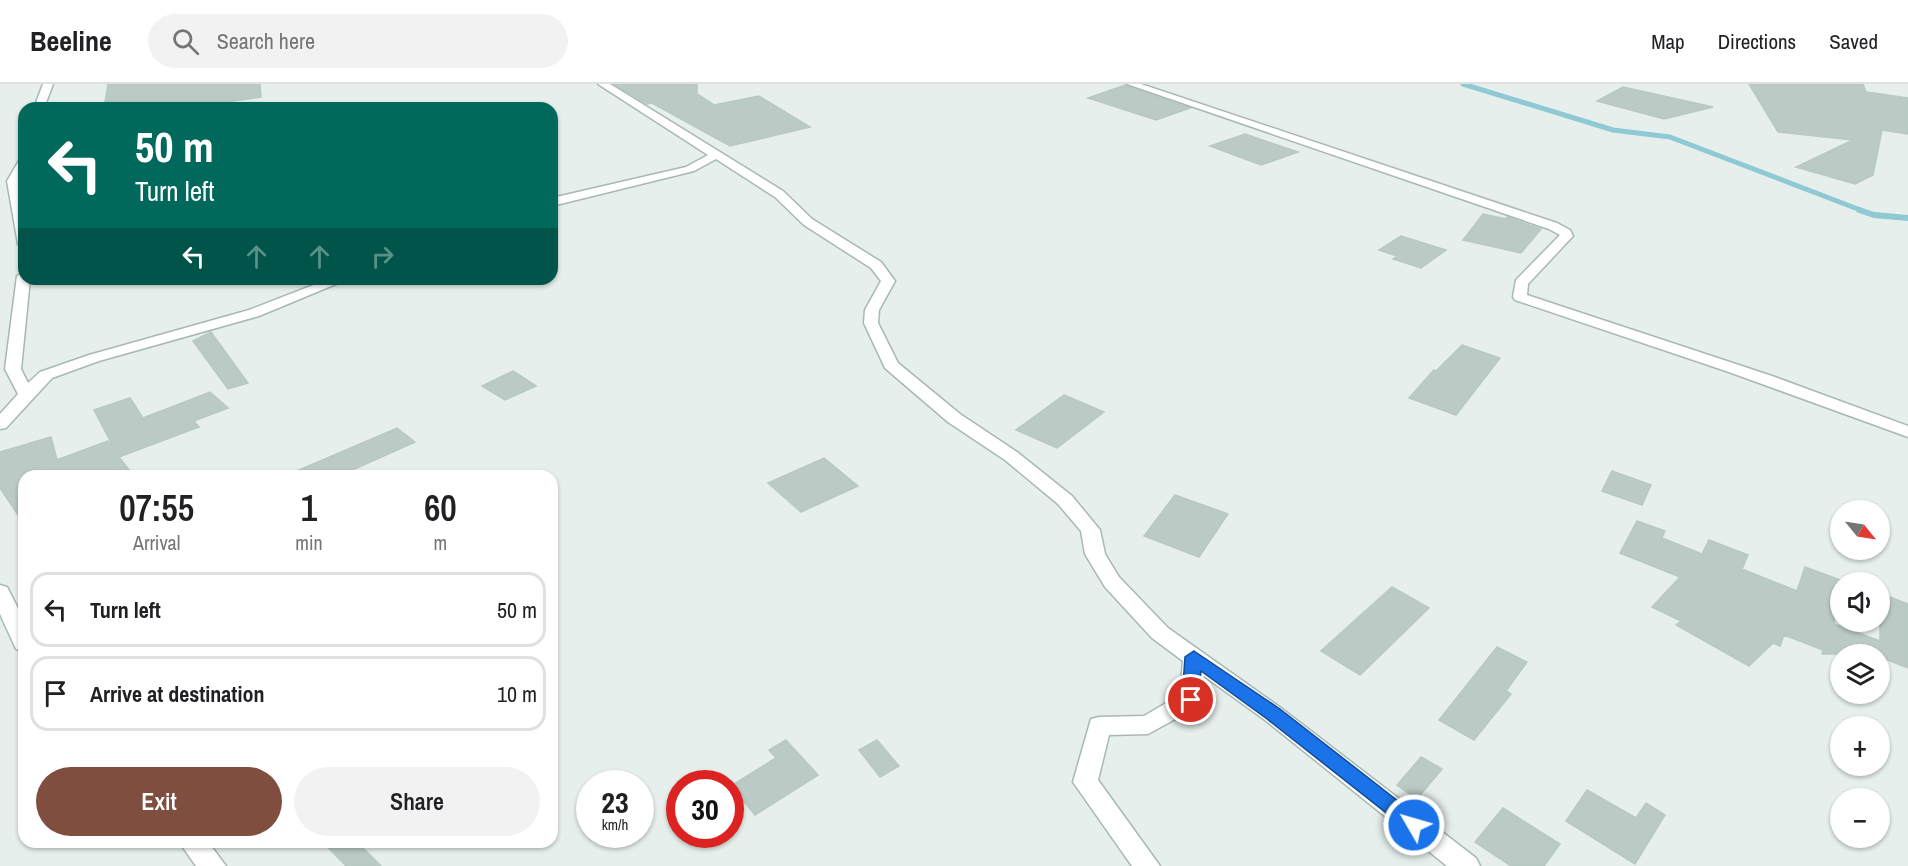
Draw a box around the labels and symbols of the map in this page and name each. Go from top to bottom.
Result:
north arrow [1830,500,1890,560]
pin [1165,674,1216,725]
speed limit sign: 30 [666,770,744,848]
position arrow [1382,793,1446,857]

